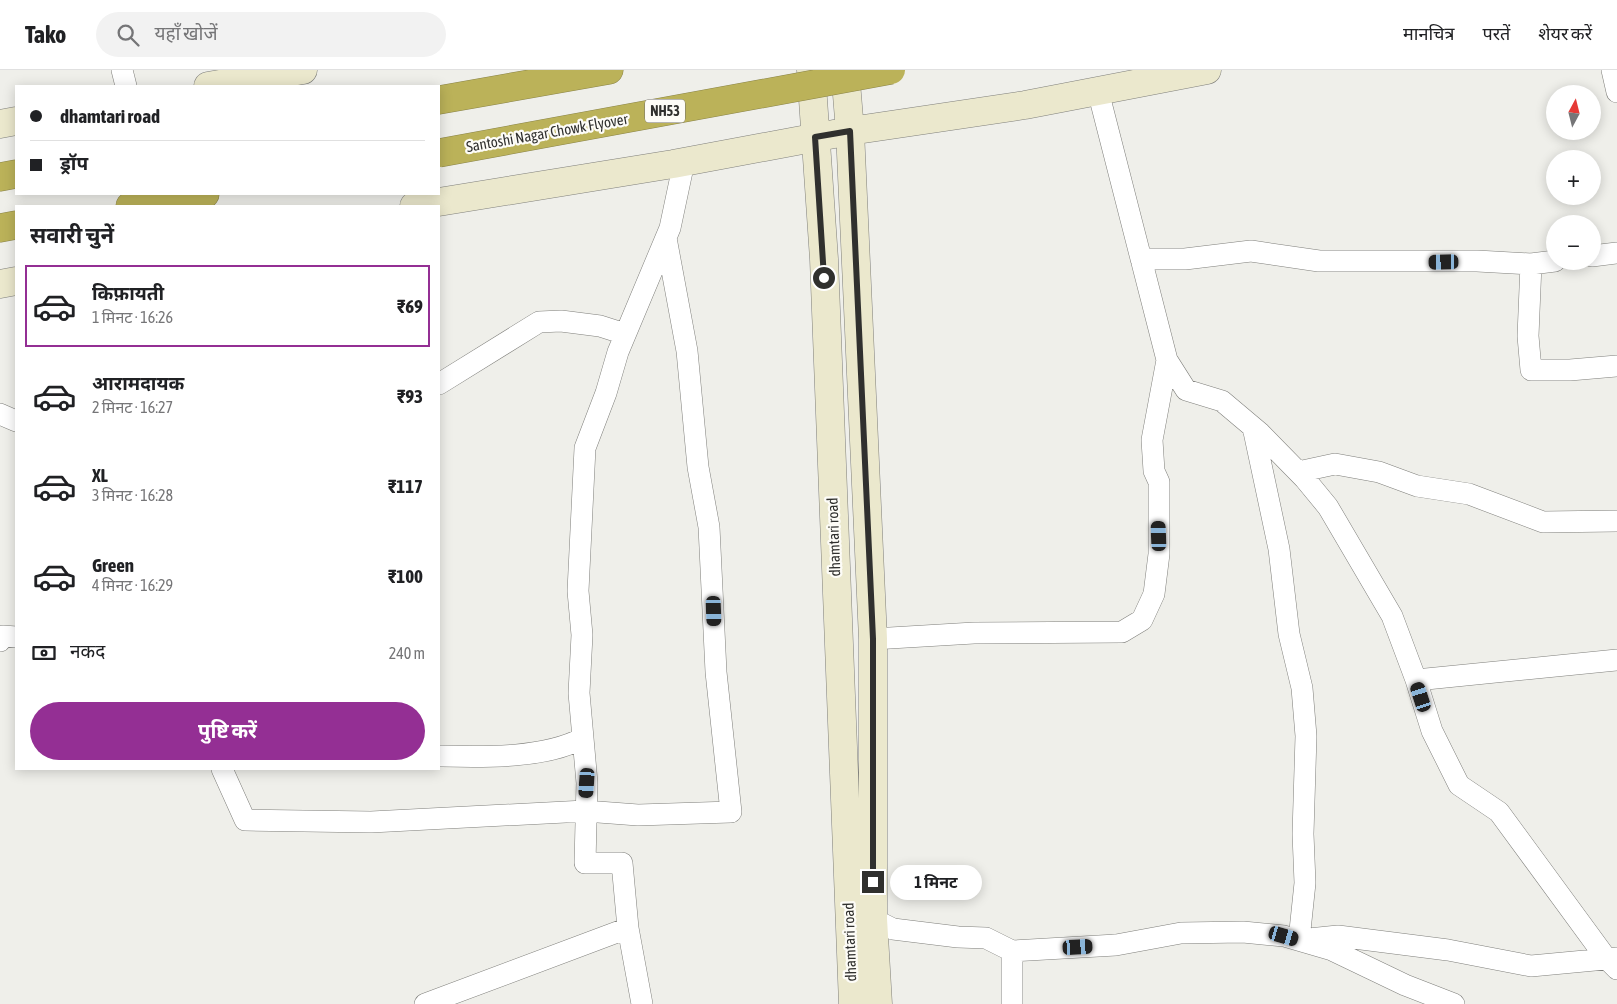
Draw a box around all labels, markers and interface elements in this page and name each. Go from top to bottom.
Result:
search box [96,12,446,57]
text: Tako [25,21,66,48]
icon: search [114,21,142,49]
text: यहाँ खोजें [154,22,218,44]
text: मानचित्र [1403,23,1454,44]
text: परतें [1482,23,1510,44]
text: शेयर करें [1538,23,1592,44]
north arrow [1546,85,1601,140]
map controls [1546,85,1601,270]
road number: NH53 [645,99,685,122]
text: dhamtari road [60,105,160,127]
street label: Santoshi Nagar Chowk Flyover [465,110,630,155]
button: + [1546,150,1601,205]
text: ड्रॉप [60,152,88,174]
button: − [1546,215,1601,270]
text: सवारी चुनें [30,222,114,248]
car [1428,254,1459,270]
route start [813,267,835,289]
text: किफ़ायती [92,282,164,304]
icon: car [32,284,77,329]
text: ₹69 [397,295,423,317]
text: 1 मिनट · 16:26 [92,308,173,326]
text: आरामदायक [92,372,184,394]
icon: car [32,374,77,419]
text: ₹93 [397,385,423,407]
text: 2 मिनट · 16:27 [92,398,173,416]
icon: car [32,464,77,509]
text: XL [92,464,108,486]
text: ₹117 [388,475,423,497]
text: 3 मिनट · 16:28 [92,486,173,504]
street label: dhamtari road [824,497,843,577]
car [1150,521,1167,551]
icon: car [32,554,77,599]
text: Green [92,554,134,576]
text: ₹100 [388,565,423,587]
text: 4 मिनट · 16:29 [92,576,173,594]
car [705,596,722,626]
icon: cash [30,639,58,667]
text: नकद [70,640,105,662]
text: 240 m [389,644,425,662]
car [1409,680,1432,714]
button: पुष्टि करें [30,702,425,760]
car [578,768,595,798]
callout: 1 मिनट [890,864,983,900]
route end [862,871,884,893]
text: 1 मिनट [914,873,958,891]
street label: dhamtari road [840,902,859,982]
car [1267,925,1300,947]
car [1062,939,1093,955]

